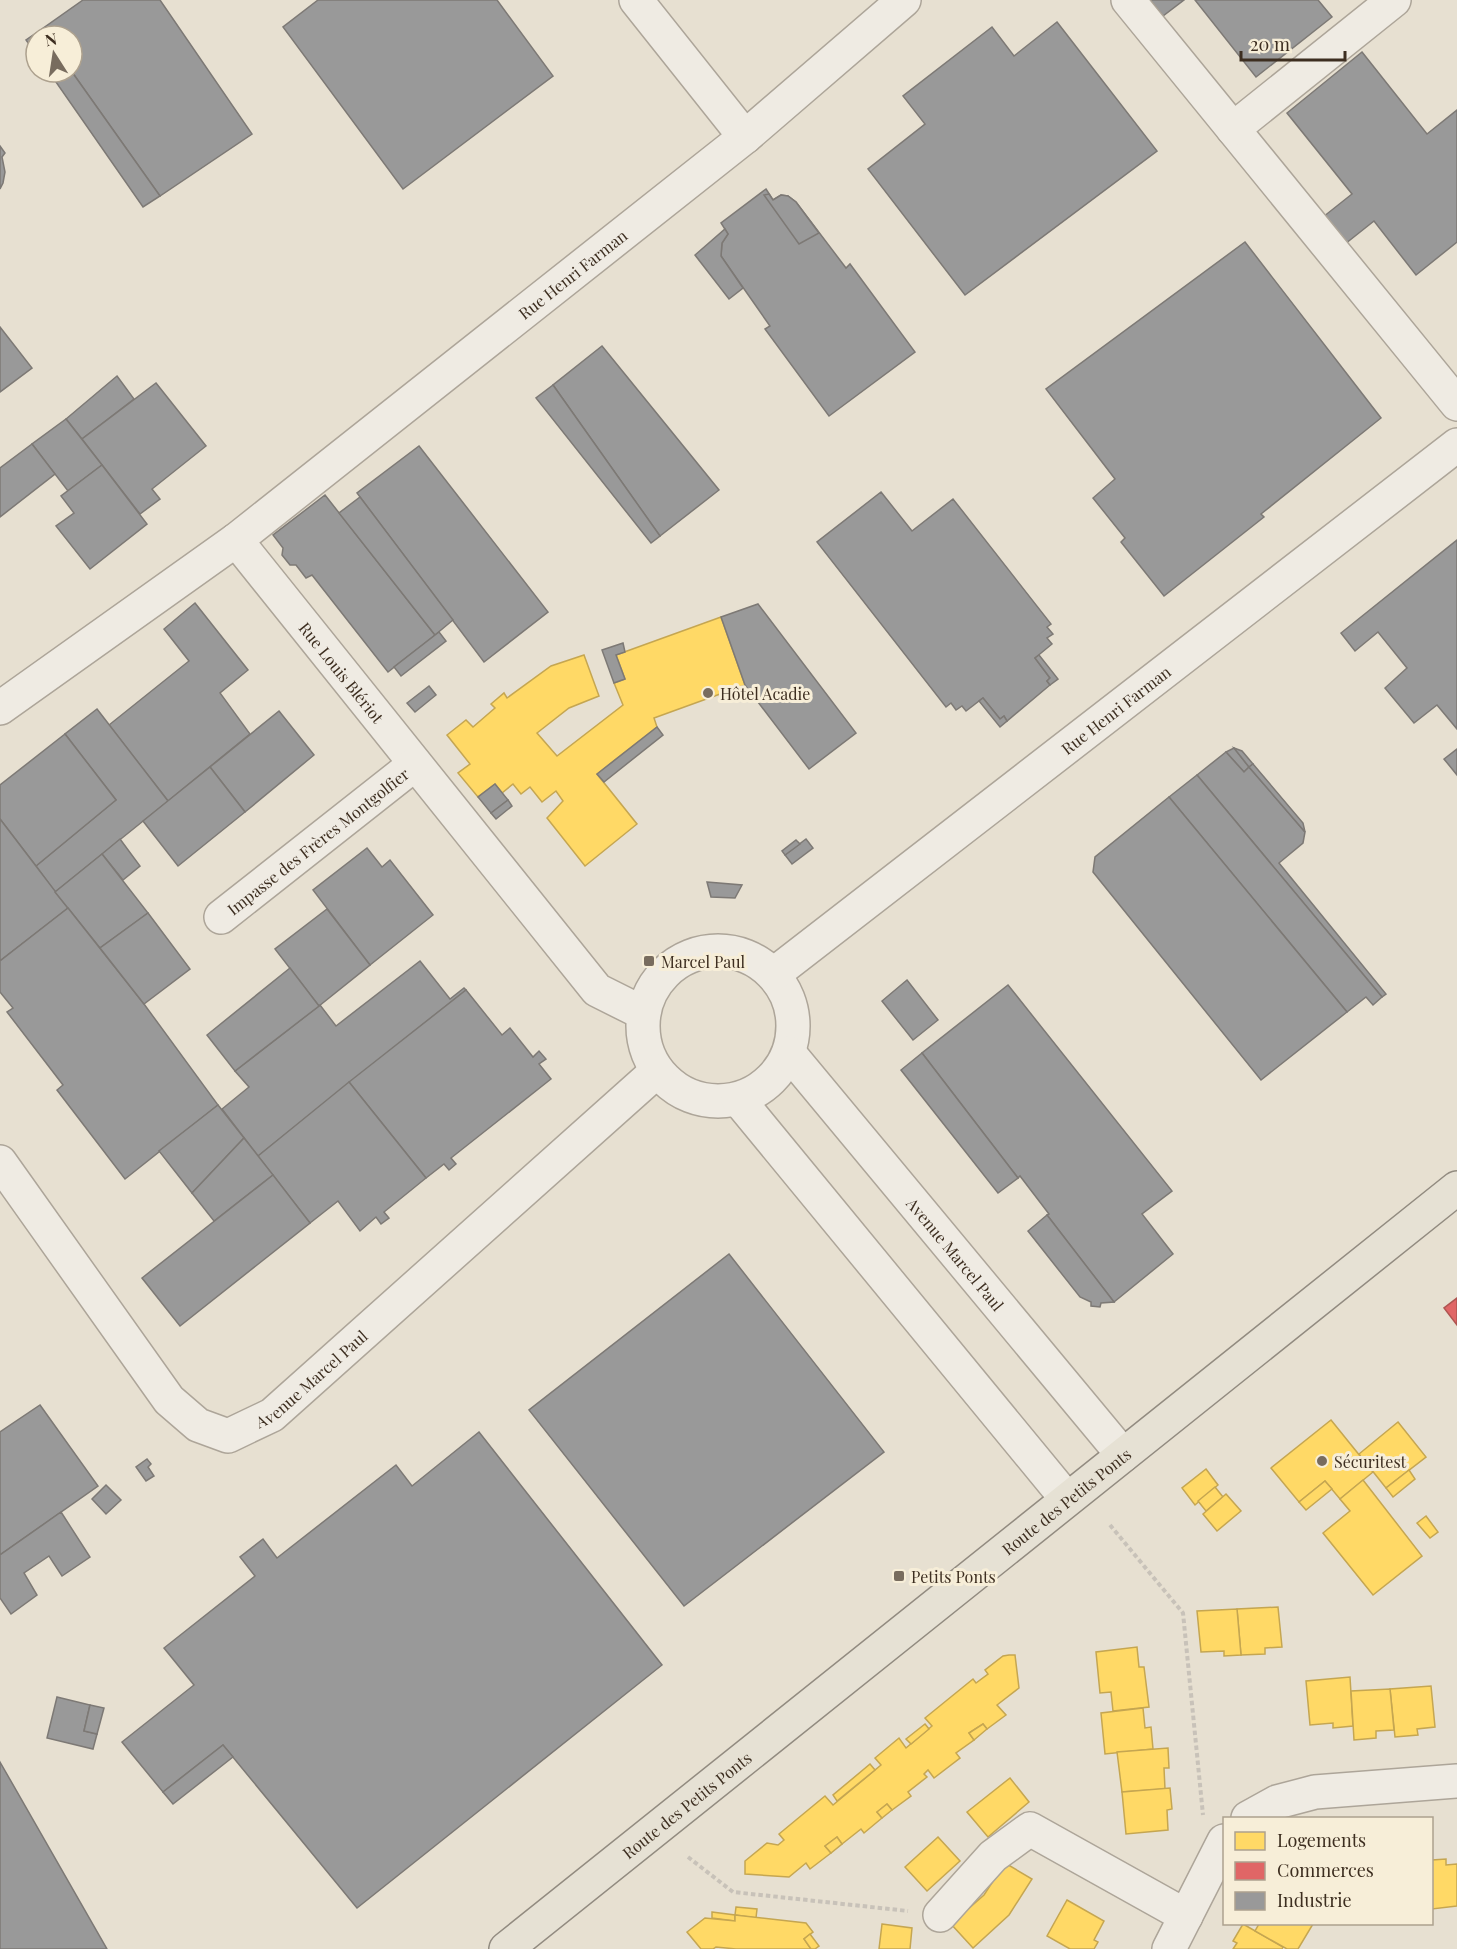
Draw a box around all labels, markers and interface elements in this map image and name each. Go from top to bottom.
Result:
north arrow [24,24,84,84]
scale bar [1241,24,1344,62]
text: N [43,27,59,50]
text: 20 m [1250,32,1290,56]
street label: Rue Henri Farman [514,224,631,323]
street label: Rue Louis Blériot [295,617,389,727]
street label: Rue Henri Farman [1057,660,1175,758]
place label: Hôtel Acadie [720,683,810,704]
marker: Hôtel Acadie [701,686,715,700]
street label: Impasse des Frères Montgolfier [222,763,413,919]
place label: Marcel Paul [661,951,746,972]
marker: Marcel Paul [642,954,656,968]
street label: Avenue Marcel Paul [902,1192,1009,1315]
street label: Avenue Marcel Paul [251,1325,371,1432]
street label: Route des Petits Ponts [997,1443,1135,1559]
place label: Sécuritest [1334,1451,1407,1472]
marker: Sécuritest [1315,1454,1329,1468]
place label: Petits Ponts [911,1566,996,1587]
marker: Petits Ponts [892,1569,906,1583]
street label: Route des Petits Ponts [617,1747,755,1863]
legend [1223,1817,1433,1925]
text: Logements [1277,1828,1366,1852]
text: Commerces [1277,1858,1374,1882]
text: Industrie [1277,1888,1352,1912]

